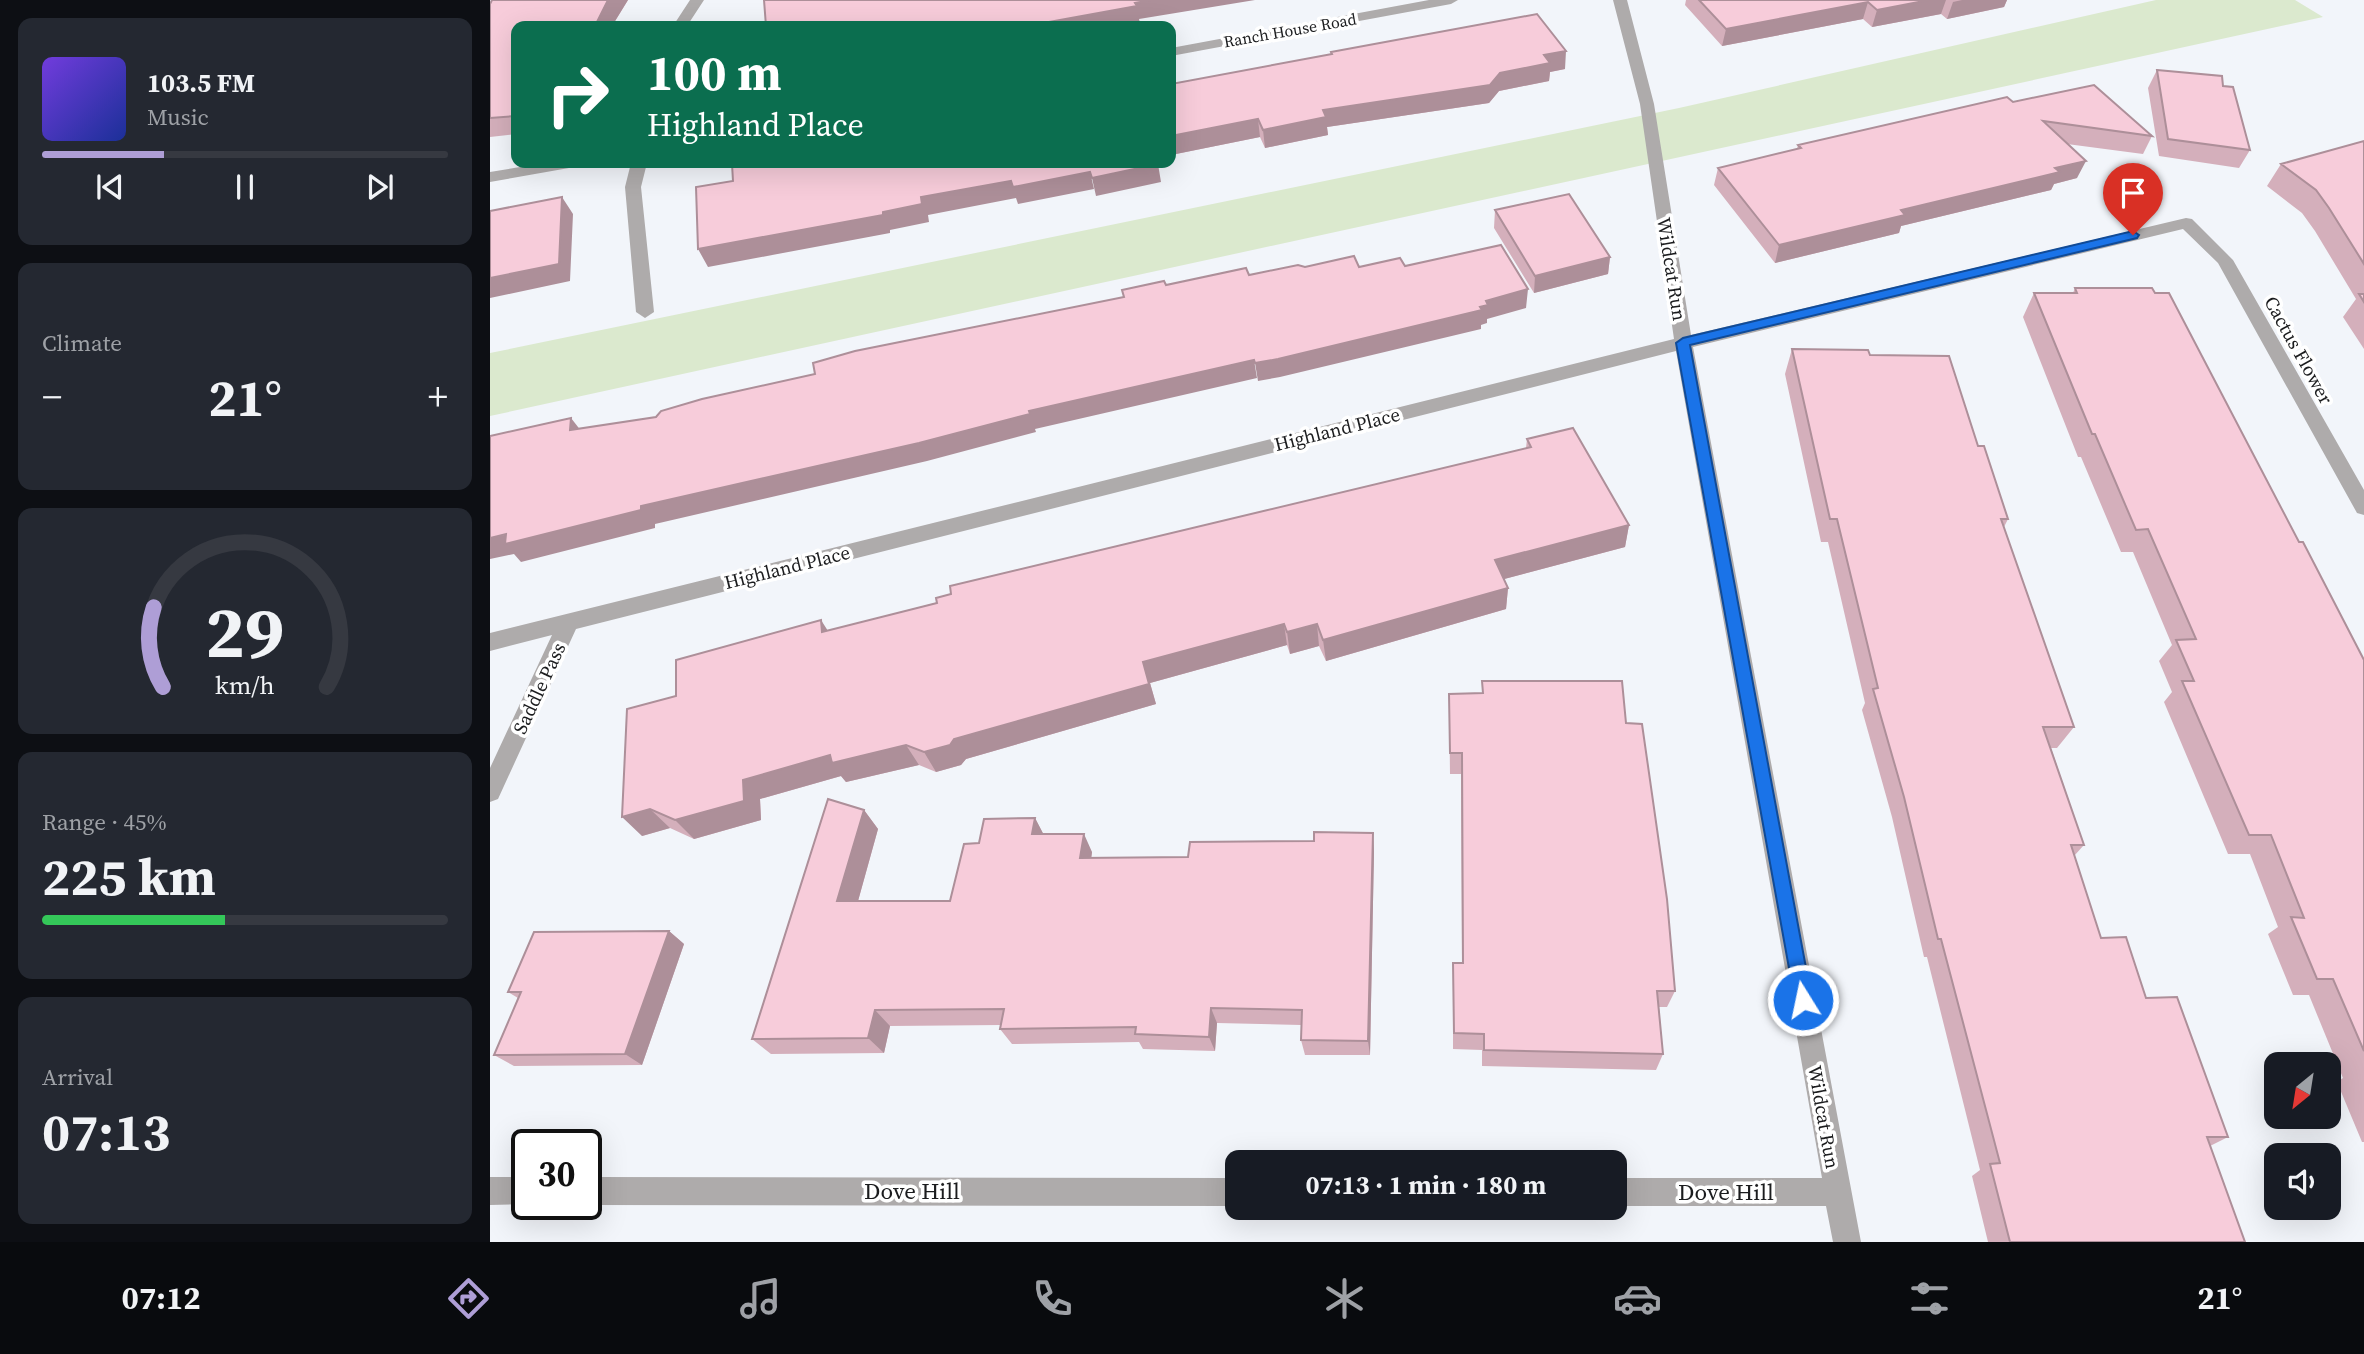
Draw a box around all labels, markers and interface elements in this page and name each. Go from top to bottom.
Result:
street label: Ranch House Road [1222,7,1358,53]
text: 100 m [647,39,782,106]
icon: right [532,49,623,140]
text: 103.5 FM [147,65,255,101]
text: Music [147,101,209,133]
text: Highland Place [647,103,864,147]
pin [2103,163,2163,235]
icon: previous [91,168,129,206]
icon: pause [226,168,264,206]
icon: next [361,168,399,206]
icon: arrive [2114,174,2152,212]
street label: Wildcat Run [1651,215,1693,323]
street label: Cactus Flower [2259,291,2339,409]
text: Climate [42,327,122,359]
text: 21° [208,362,282,433]
text: − [42,371,62,423]
text: + [428,371,448,423]
street label: Highland Place [1271,401,1403,457]
street label: Highland Place [721,539,853,595]
text: 29 [206,582,284,681]
street label: Saddle Pass [506,638,572,738]
text: km/h [215,668,275,702]
text: Range · 45% [42,806,167,838]
text: 225 km [42,841,216,912]
position arrow [1766,963,1840,1037]
north arrow [2264,1052,2342,1129]
map controls [2264,1052,2341,1220]
text: Arrival [42,1061,113,1093]
street label: Wildcat Run [1802,1063,1846,1171]
text: 07:13 [42,1096,170,1167]
speed limit sign: 30 [511,1129,602,1220]
button: sound [2264,1143,2341,1220]
text: 07:13 · 1 min · 180 m [1306,1167,1546,1203]
street label: Dove Hill [864,1175,960,1207]
street label: Dove Hill [1678,1176,1774,1208]
icon: directions [444,1274,493,1323]
icon: music [736,1274,785,1323]
icon: phone [1028,1274,1077,1323]
icon: climate [1320,1274,1369,1323]
icon: car [1613,1274,1662,1323]
icon: filters [1905,1274,1954,1323]
text: 07:12 [122,1276,201,1320]
text: 21° [2197,1276,2242,1320]

